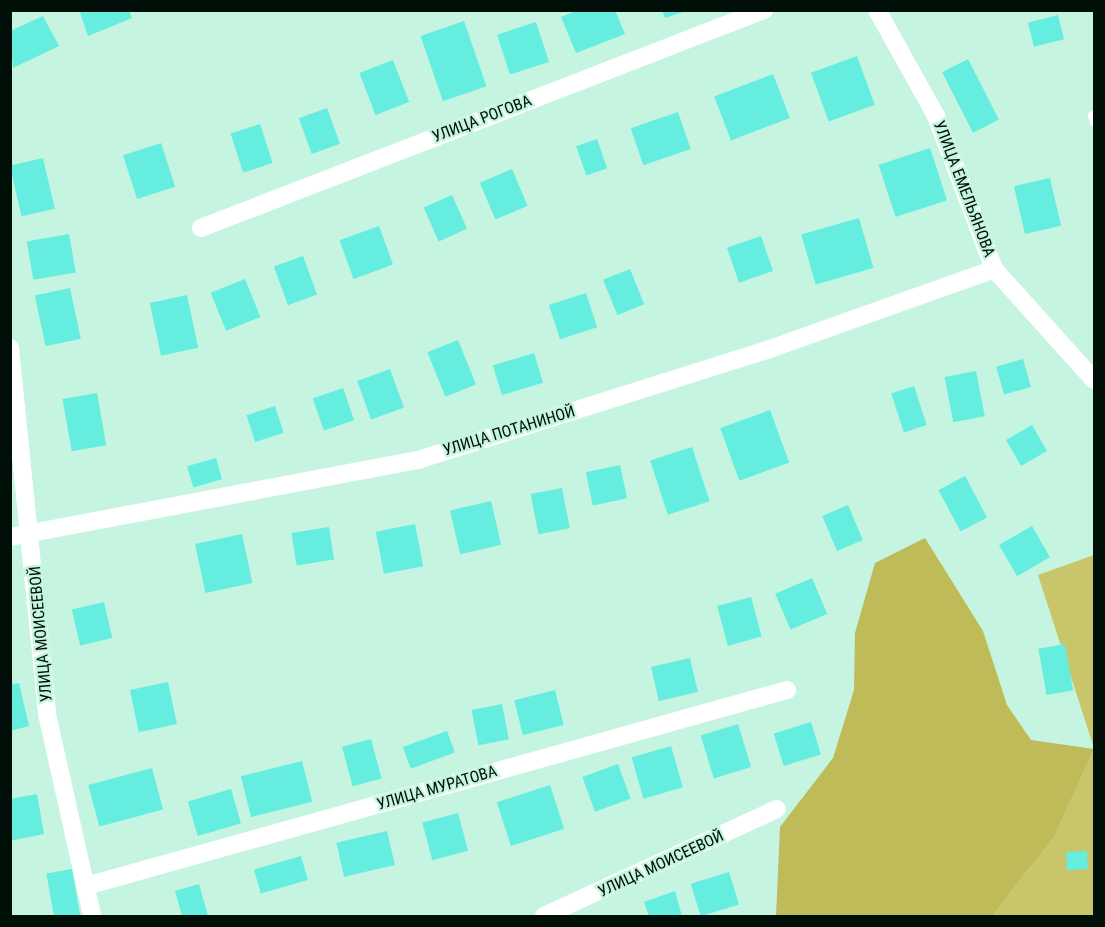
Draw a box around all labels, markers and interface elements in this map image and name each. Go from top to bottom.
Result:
street label: УЛИЦА РОГОВА [430,91,534,147]
street label: УЛИЦА ЕМЕЛЬЯНОВА [929,118,999,260]
street label: УЛИЦА ПОТАНИНОЙ [441,402,577,460]
street label: УЛИЦА МОИСЕЕВОЙ [25,565,57,703]
street label: УЛИЦА МУРАТОВА [375,762,499,814]
street label: УЛИЦА МОИСЕЕВОЙ [595,827,727,901]

